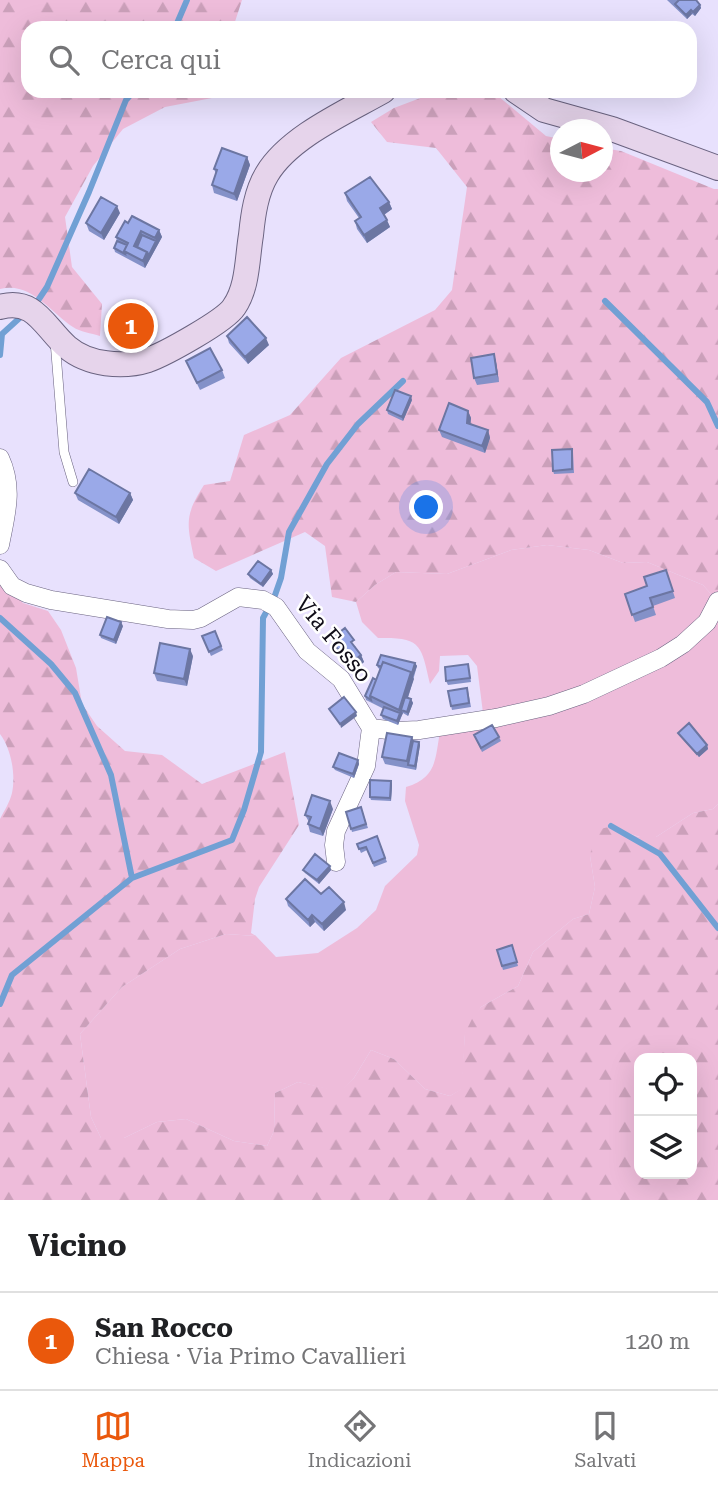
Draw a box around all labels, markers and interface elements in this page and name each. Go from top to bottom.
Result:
search box [21,21,697,98]
icon: search [45,41,83,79]
text: Cerca qui [101,45,221,75]
north arrow [550,119,613,182]
pin: 1 [108,300,154,352]
your location [409,490,443,524]
street label: Via Fosso [290,591,377,688]
map controls [634,1053,697,1179]
button: locate [634,1053,697,1116]
button: layers [634,1116,697,1179]
text: Vicino [28,1228,127,1263]
text: San Rocco [95,1313,233,1343]
text: 1 [45,1328,57,1355]
text: 120 m [625,1328,690,1355]
text: Chiesa · Via Primo Cavallieri [95,1343,406,1370]
tab: Mappa [82,1407,145,1472]
tab: Indicazioni [308,1407,411,1472]
tab: Salvati [574,1407,636,1472]

